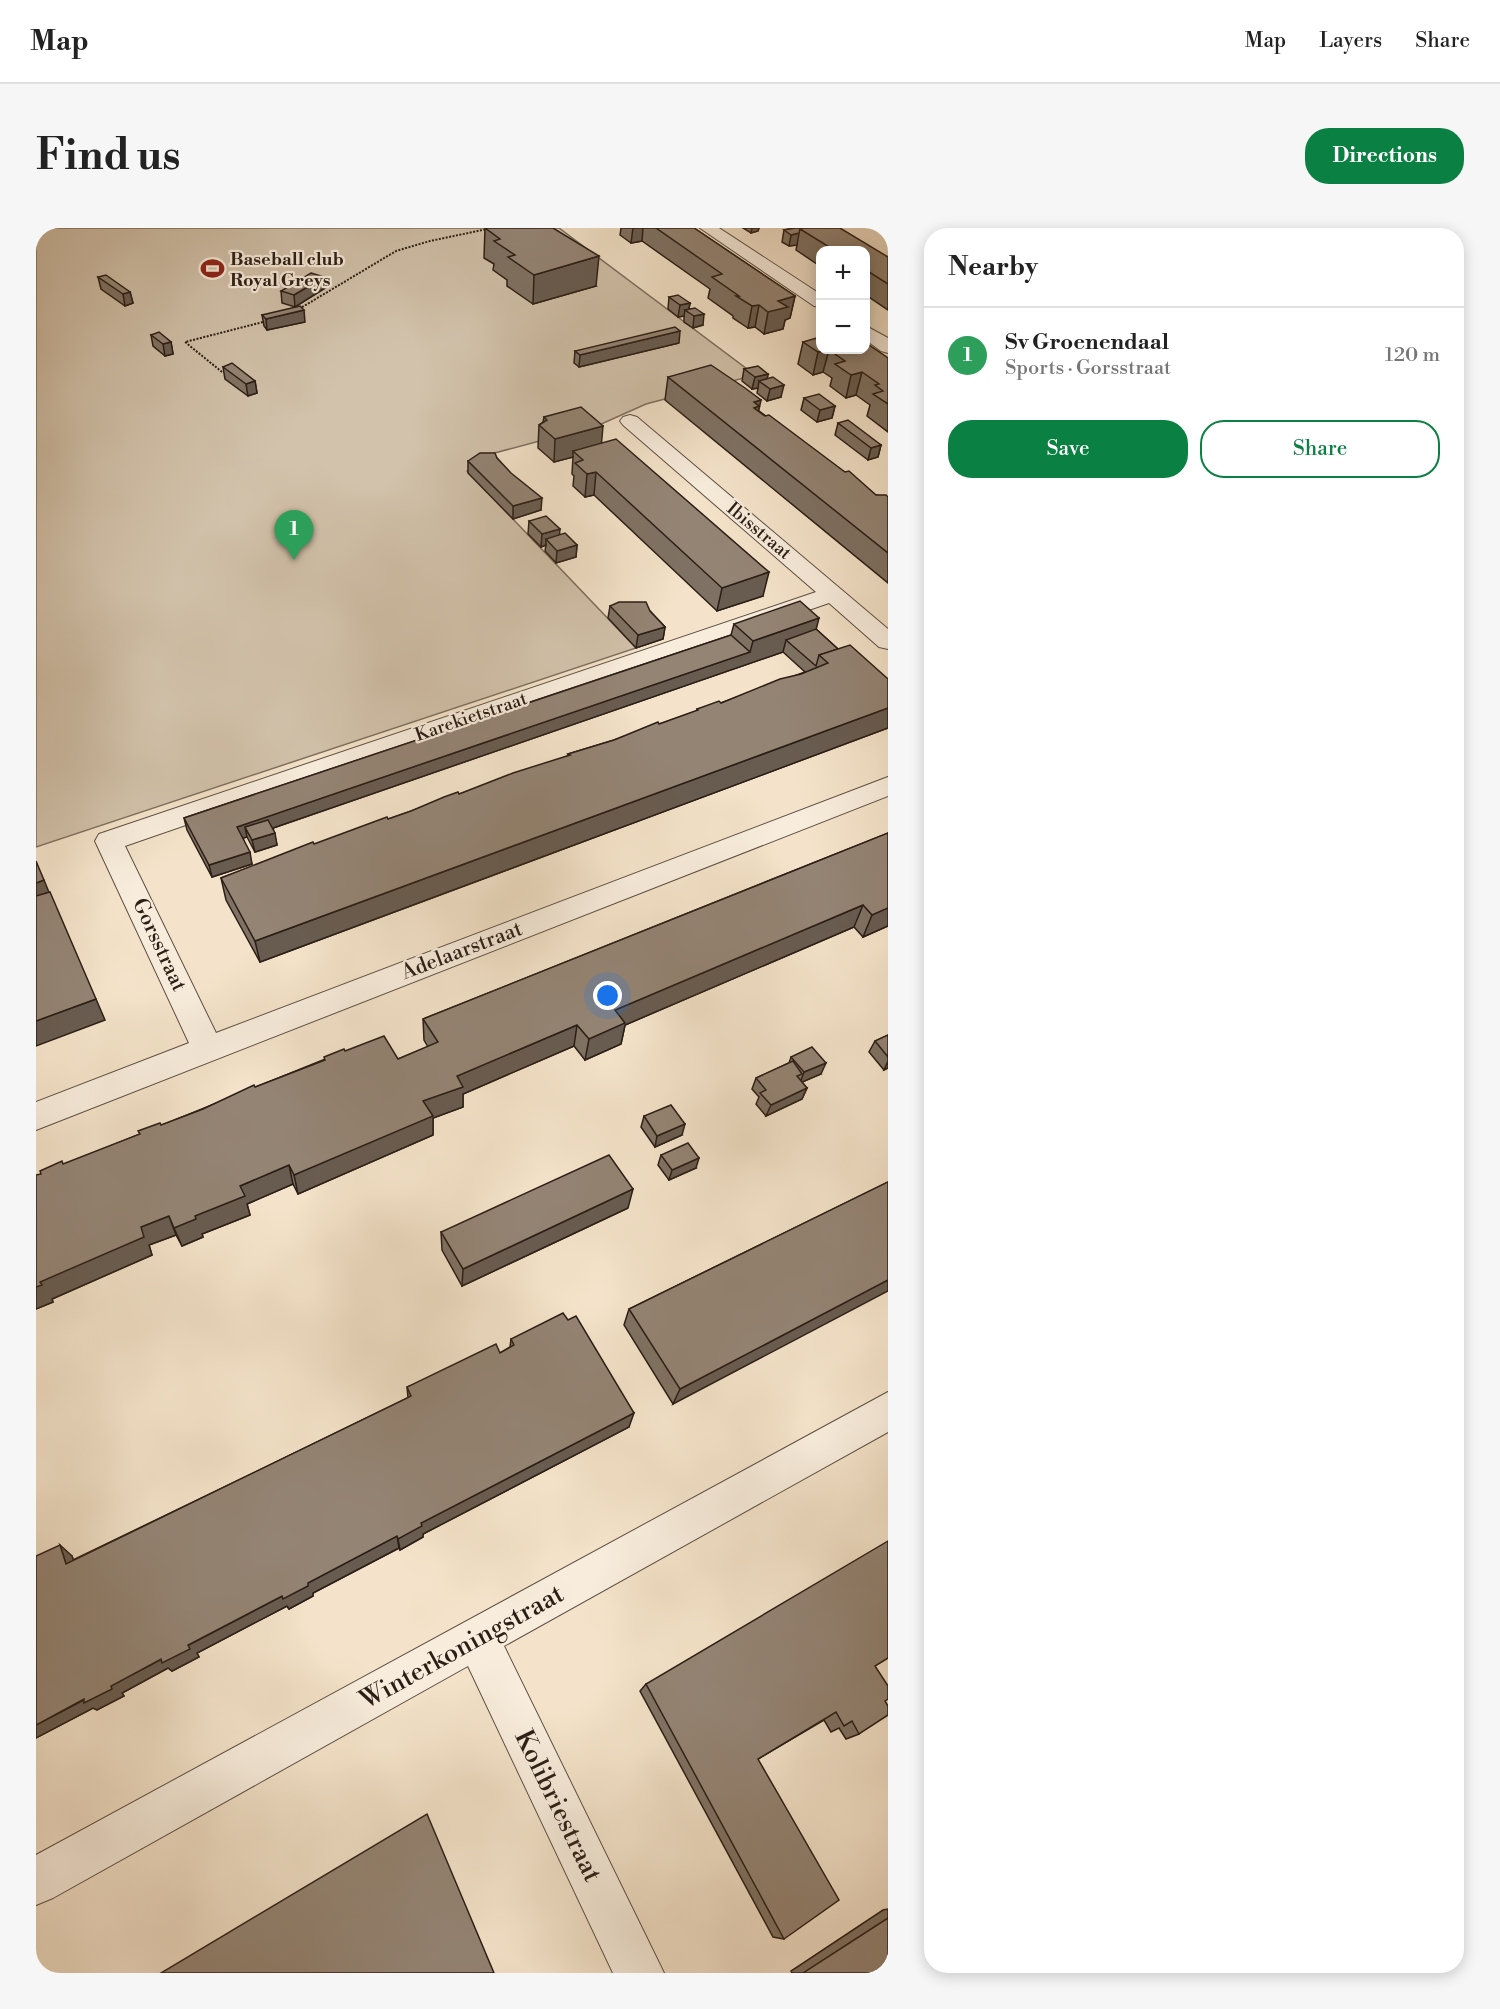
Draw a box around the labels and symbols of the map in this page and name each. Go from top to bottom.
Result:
place label: Baseball club Royal Greys [230,248,344,292]
sports icon: Baseball club Royal Greys [199,256,225,282]
street label: Ibisstraat [722,497,797,565]
pin: 1 [274,510,314,560]
street label: Karekietstraat [412,687,531,747]
street label: Gorsstraat [126,894,192,996]
street label: Adelaarstraat [397,916,527,986]
your location [593,981,622,1010]
street label: Winterkoningstraat [354,1578,570,1717]
street label: Kolibriestraat [507,1725,609,1887]

